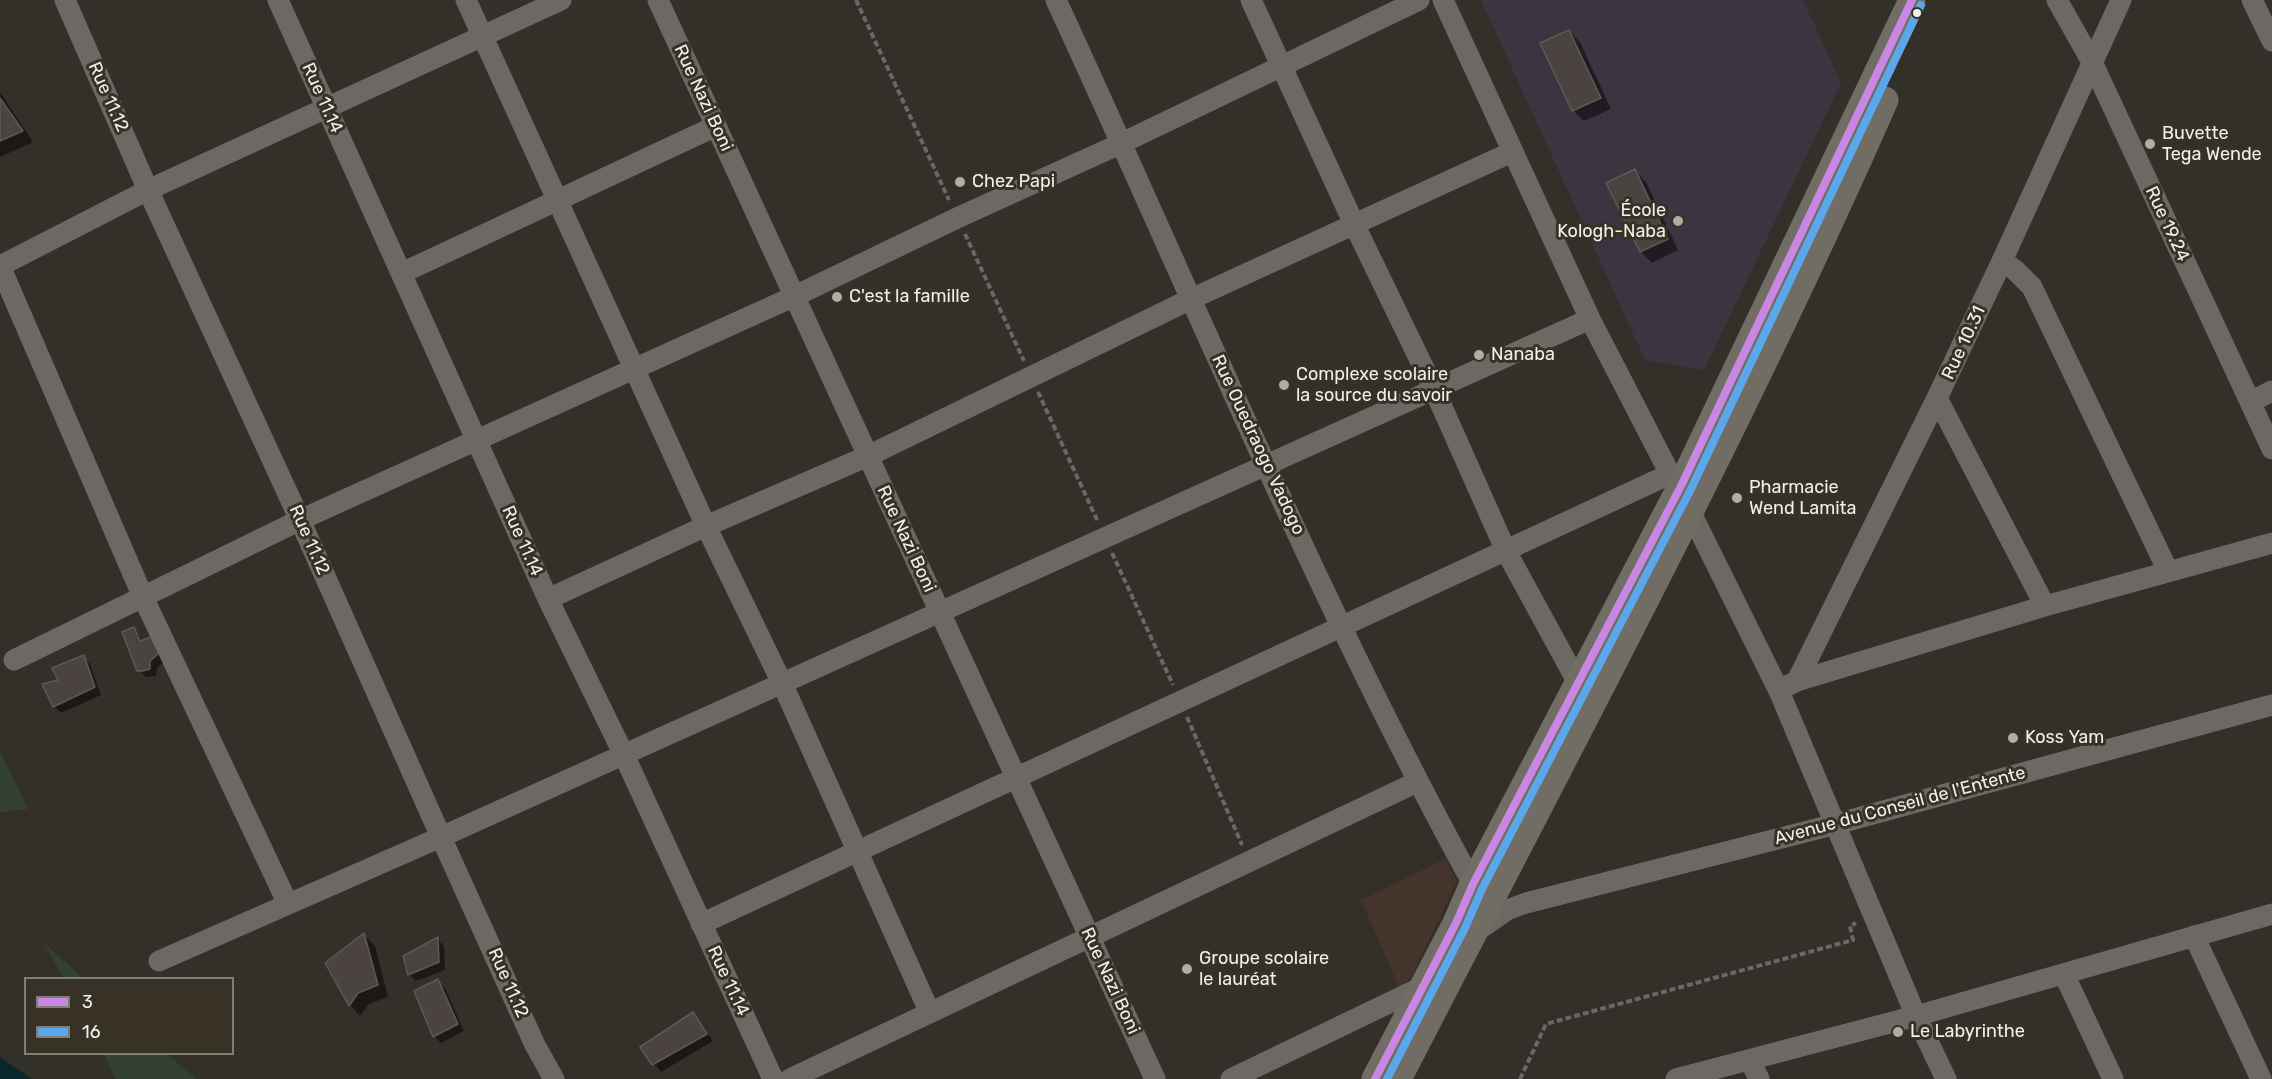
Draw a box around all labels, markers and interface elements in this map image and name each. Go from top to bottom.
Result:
unlabelled marker [1911,7,1923,19]
street label: Rue Nazi Boni [669,41,737,155]
street label: Rue 11.12 [83,59,133,135]
street label: Rue 11.14 [297,59,347,137]
place label: Buvette Tega Wende [2162,123,2262,166]
marker: Buvette Tega Wende [2143,137,2157,151]
place label: Chez Papi [972,171,1055,193]
marker: Chez Papi [953,175,967,189]
street label: Rue 19.24 [2140,183,2194,265]
place label: École Kologh-Naba [1557,200,1666,242]
marker: École Kologh-Naba [1671,214,1685,228]
place label: C'est la famille [849,286,970,308]
marker: C'est la famille [830,290,844,304]
street label: Rue 10.31 [1938,303,1990,383]
place label: Nanaba [1491,344,1555,366]
marker: Nanaba [1472,348,1486,362]
street label: Rue Ouedraogo Vadogo [1207,352,1309,538]
place label: Complexe scolaire la source du savoir [1296,364,1452,406]
marker: Complexe scolaire la source du savoir [1277,378,1291,392]
place label: Pharmacie Wend Lamita [1749,477,1857,520]
street label: Rue Nazi Boni [872,482,940,596]
marker: Pharmacie Wend Lamita [1730,491,1744,505]
street label: Rue 11.12 [284,502,334,578]
street label: Rue 11.14 [497,502,547,580]
place label: Koss Yam [2025,727,2104,749]
marker: Koss Yam [2006,731,2020,745]
street label: Avenue du Conseil de l'Entente [1772,762,2028,850]
street label: Rue Nazi Boni [1076,924,1144,1038]
street label: Rue 11.14 [702,943,754,1019]
street label: Rue 11.12 [483,945,533,1021]
place label: Groupe scolaire le lauréat [1199,948,1329,990]
marker: Groupe scolaire le lauréat [1180,962,1194,976]
legend [24,977,234,1055]
text: 3 [82,991,93,1013]
text: 16 [82,1021,101,1043]
place label: Le Labyrinthe [1910,1021,2025,1043]
marker: Le Labyrinthe [1891,1025,1905,1039]

